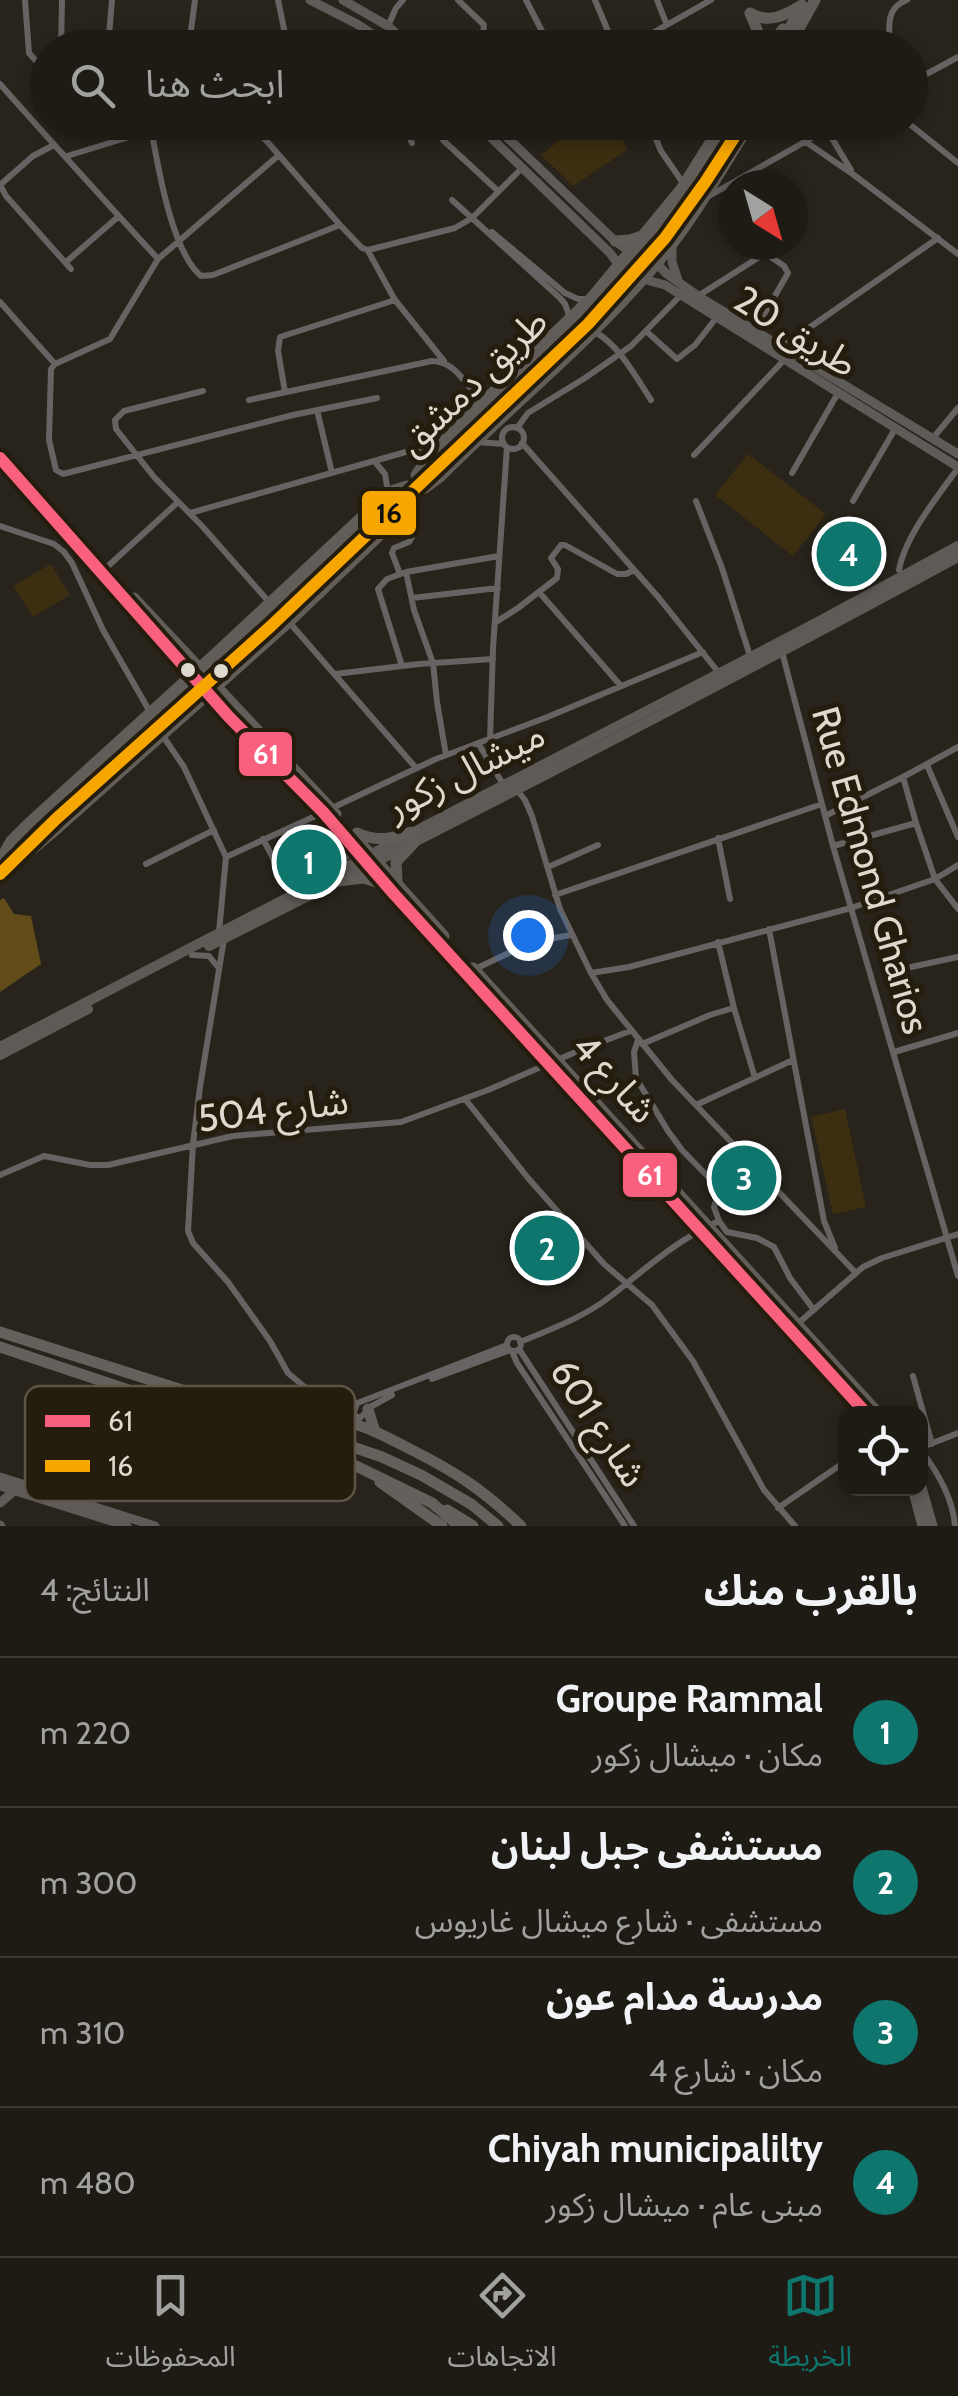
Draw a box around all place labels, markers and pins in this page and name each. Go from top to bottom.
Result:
pin: 4 [816,516,882,592]
unlabelled marker [178,660,198,680]
unlabelled marker [211,661,231,681]
pin: 1 [276,824,342,900]
pin: 3 [712,1140,776,1216]
pin: 2 [514,1210,580,1286]

